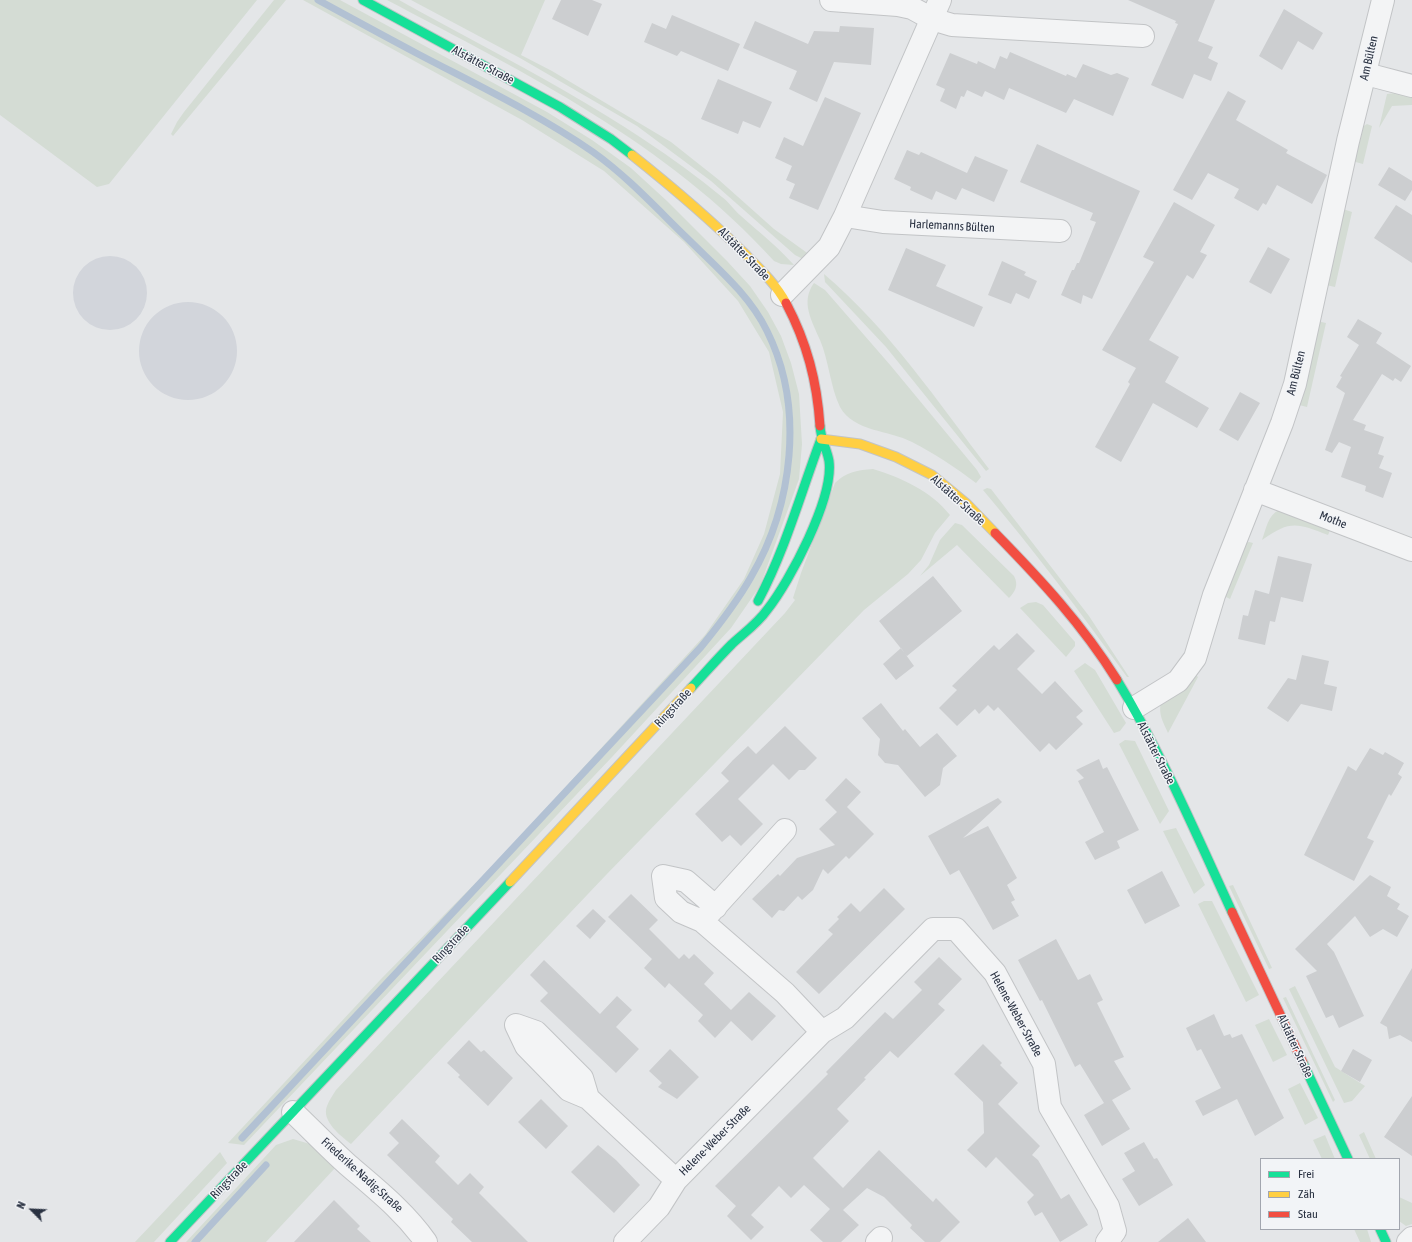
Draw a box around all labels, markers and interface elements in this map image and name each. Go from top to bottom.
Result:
street label: Am Bülten [1357,34,1381,82]
street label: Alstätter Straße [450,43,516,87]
street label: Harlemanns Bülten [909,217,995,235]
street label: Alstätter Straße [715,224,773,284]
street label: Am Bülten [1284,349,1308,397]
street label: Alstätter Straße [928,472,988,528]
street label: Mothe [1317,508,1349,532]
street label: Ringstraße [652,686,694,730]
street label: Alstätter Straße [1134,719,1178,787]
street label: Ringstraße [430,922,472,966]
street label: Helene-Weber-Straße [987,969,1045,1059]
street label: Alstätter Straße [1274,1012,1316,1080]
street label: Helene-Weber-Straße [676,1101,754,1179]
street label: Friederike-Nadig-Straße [318,1135,406,1215]
street label: Ringstraße [207,1158,251,1202]
legend [1260,1158,1400,1230]
text: Frei [1298,1167,1314,1181]
text: Zäh [1298,1187,1315,1201]
north arrow [12,1190,52,1230]
text: N [14,1200,28,1211]
text: Stau [1298,1207,1318,1221]

